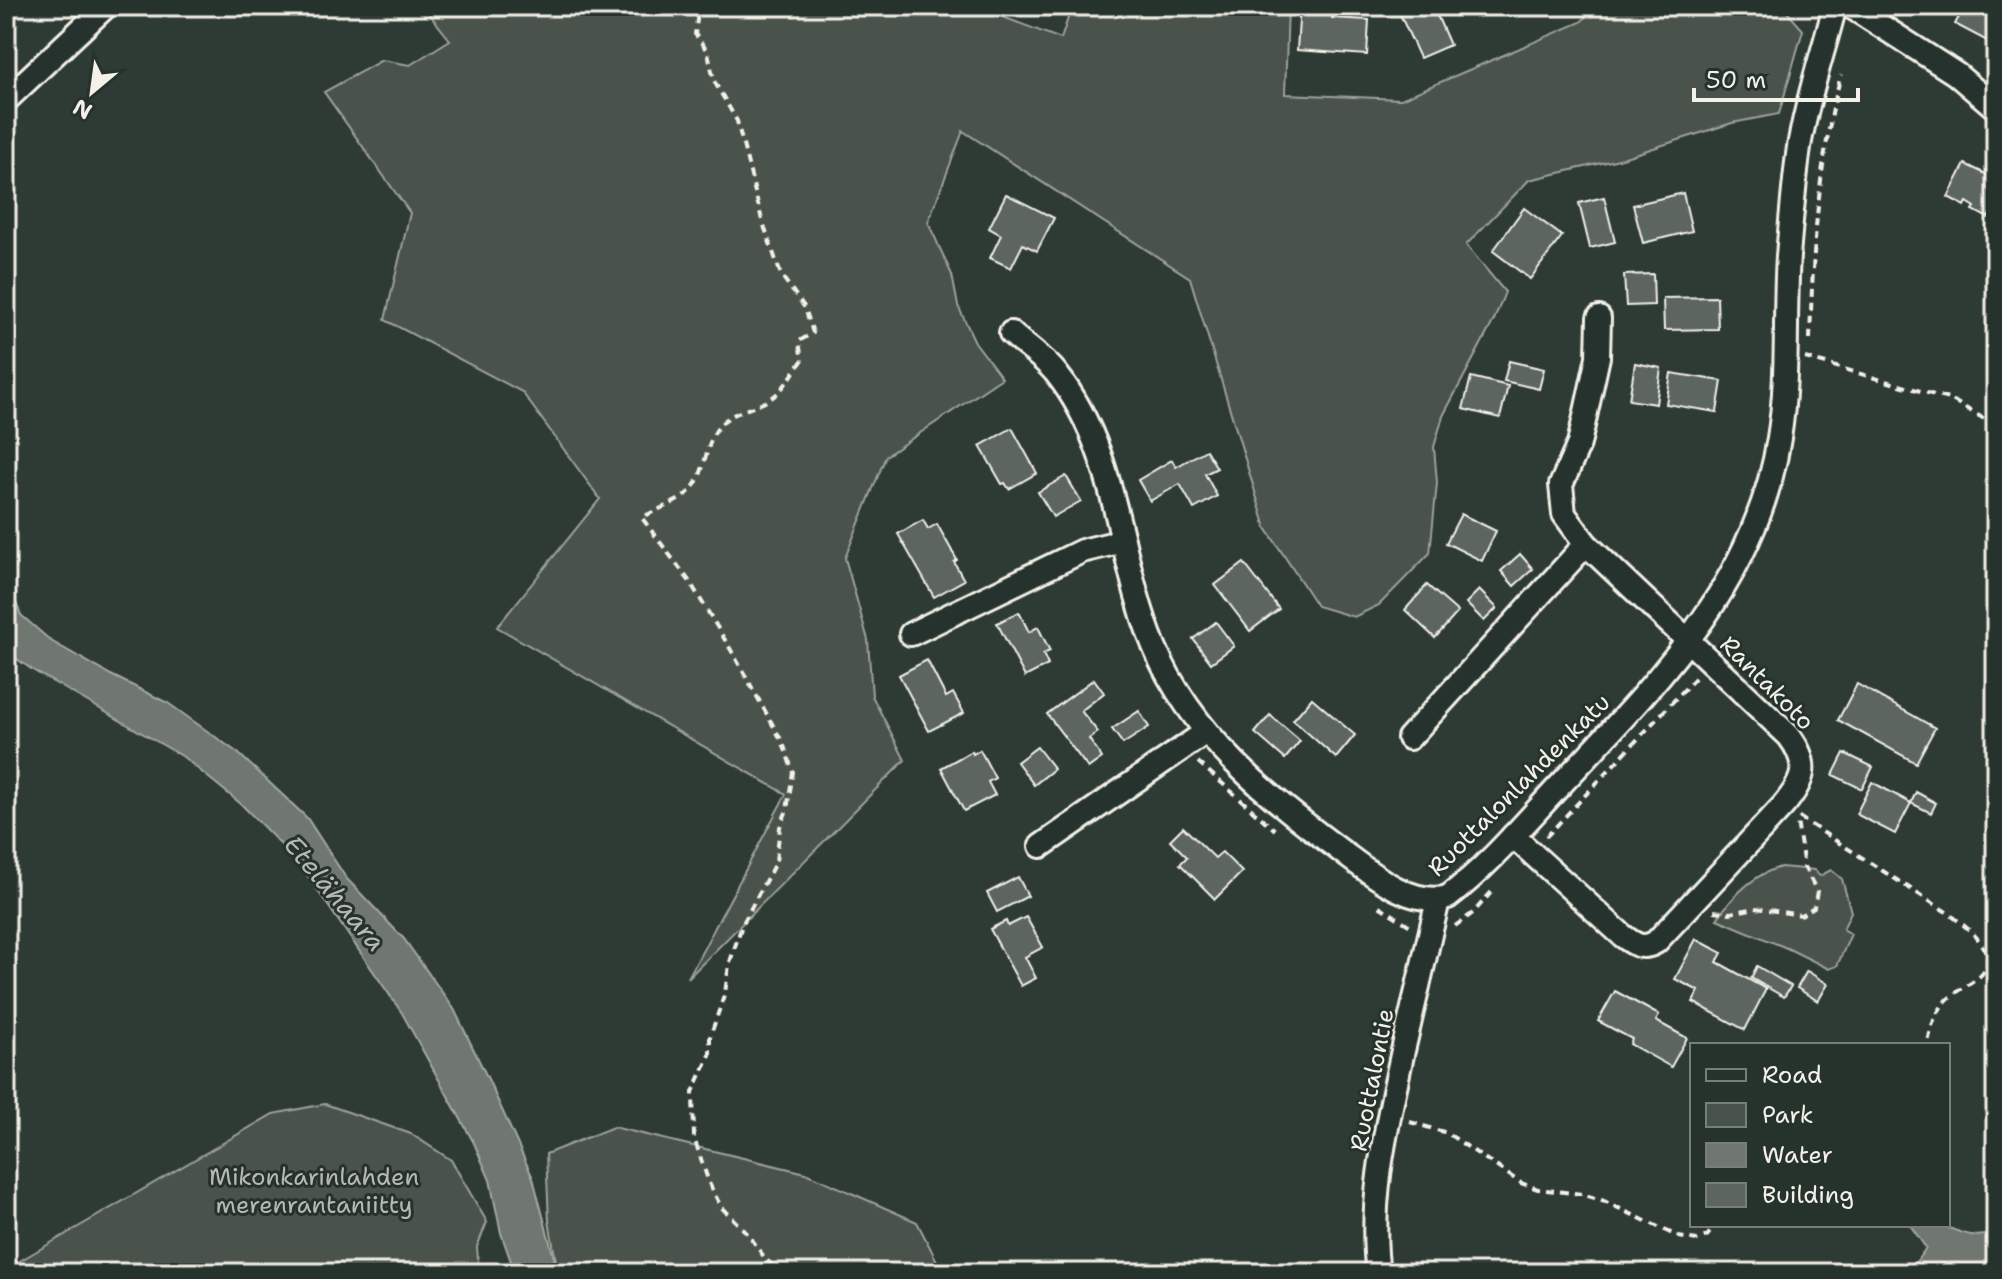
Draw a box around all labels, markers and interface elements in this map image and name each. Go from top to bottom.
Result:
north arrow [52,52,132,132]
scale bar [1694,52,1858,102]
text: 50 m [1706,64,1766,96]
text: N [68,92,97,126]
street label: Rantakoto [1713,629,1821,737]
street label: Ruottalonlahdenkatu [1421,687,1617,883]
water label: Etelähaara [276,828,394,958]
street label: Ruottalontie [1342,1006,1402,1154]
legend [1690,1043,1950,1227]
text: Road [1762,1059,1822,1091]
text: Park [1762,1099,1814,1131]
text: Water [1762,1139,1833,1171]
park label: Mikonkarinlahden merenrantaniitty [209,1161,419,1221]
text: Building [1762,1179,1854,1211]

